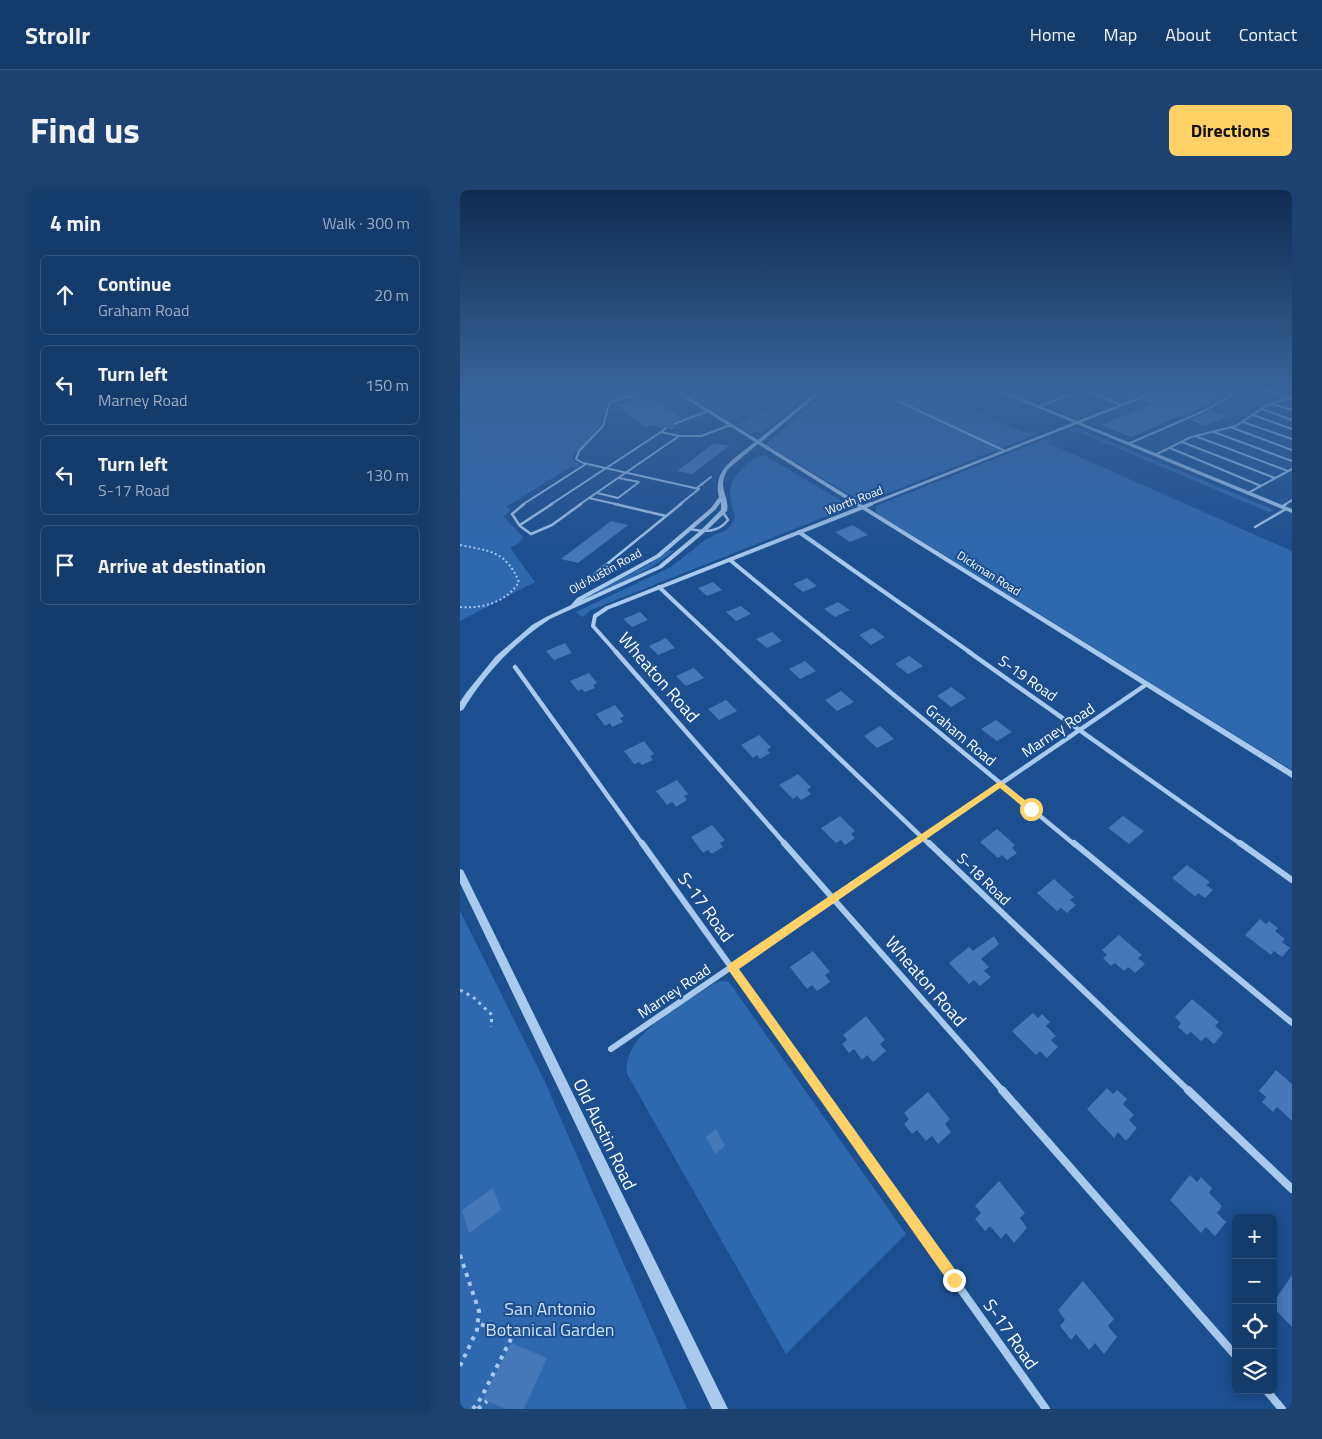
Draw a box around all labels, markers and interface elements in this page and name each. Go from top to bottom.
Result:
text: Strollr [25,17,90,53]
text: Home [1030,21,1076,48]
text: Map [1104,21,1137,48]
text: About [1165,21,1211,48]
text: Contact [1239,21,1297,48]
text: Find us [30,103,140,157]
button: Directions [1169,105,1292,156]
text: 4 min [50,207,101,239]
text: Walk · 300 m [322,211,410,235]
text: Continue [98,269,171,298]
icon: ahead [51,281,79,309]
text: 20 m [374,283,409,307]
text: Graham Road [98,298,190,322]
text: Turn left [98,359,168,388]
icon: left [51,371,79,399]
text: 150 m [365,373,409,397]
text: Marney Road [98,388,187,412]
text: Turn left [98,449,168,478]
icon: left [51,461,79,489]
text: 130 m [365,463,409,487]
text: S-17 Road [98,478,170,502]
street label: Worth Road [823,480,885,520]
street label: Old Austin Road [565,543,645,599]
street label: Dickman Road [953,546,1025,600]
icon: arrive [51,551,79,579]
text: Arrive at destination [98,551,266,580]
street label: Wheaton Road [612,626,706,728]
street label: S-19 Road [994,649,1062,707]
street label: Marney Road [1017,697,1099,763]
street label: Graham Road [921,699,1001,771]
route start [1020,798,1043,821]
street label: S-18 Road [952,847,1016,911]
street label: S-17 Road [671,866,741,948]
street label: Wheaton Road [879,930,973,1032]
street label: Marney Road [633,958,715,1024]
street label: Old Austin Road [566,1074,644,1194]
map controls [1232,1214,1277,1394]
button: + [1232,1214,1277,1259]
button: − [1232,1259,1277,1304]
route end [943,1269,966,1292]
street label: S-17 Road [977,1293,1045,1375]
park label: San Antonio Botanical Garden [486,1295,614,1343]
button: locate [1232,1304,1277,1349]
button: layers [1232,1349,1277,1394]

